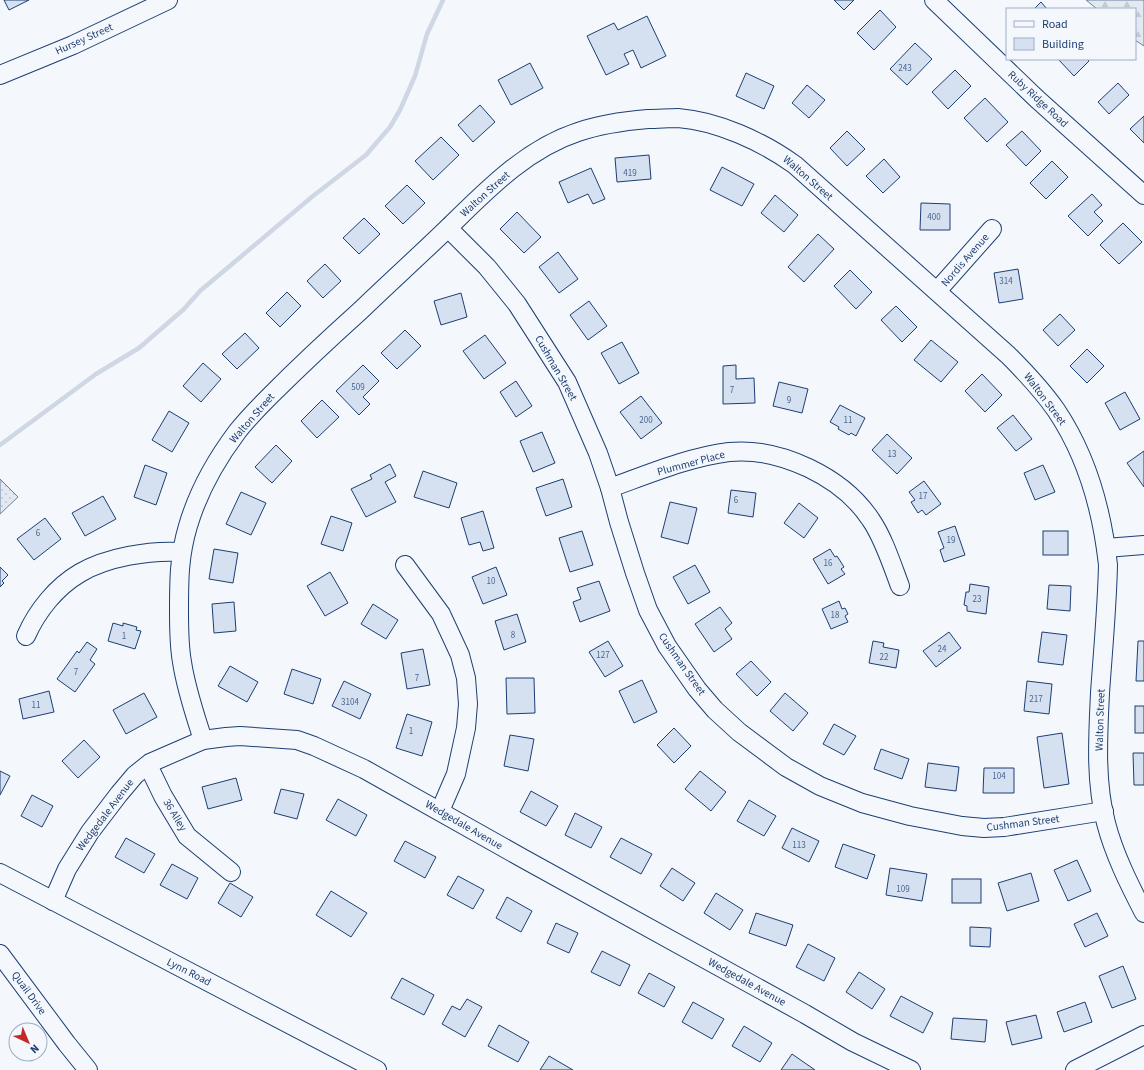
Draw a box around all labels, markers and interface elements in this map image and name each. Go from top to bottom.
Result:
legend [1006,8,1136,60]
text: Road [1042,16,1068,33]
street label: Hursey Street [53,19,116,58]
text: Building [1042,36,1084,53]
house number: 243 [898,62,912,75]
street label: Ruby Ridge Road [1005,67,1071,131]
street label: Walton Street [780,152,837,204]
street label: Walton Street [457,167,513,220]
house number: 419 [623,167,637,180]
house number: 400 [927,211,941,224]
street label: Nordis Avenue [938,230,993,290]
house number: 314 [999,275,1013,288]
street label: Cushman Street [531,333,581,404]
street label: Walton Street [1020,370,1070,429]
house number: 509 [351,381,365,394]
house number: 7 [730,384,735,397]
street label: Walton Street [226,389,278,446]
house number: 9 [787,394,792,407]
house number: 200 [639,414,653,427]
house number: 11 [844,414,852,427]
street label: Plummer Place [655,447,727,479]
house number: 13 [888,448,897,461]
house number: 17 [919,490,928,503]
house number: 6 [734,494,739,507]
house number: 6 [36,527,41,540]
house number: 19 [947,534,956,547]
house number: 16 [824,557,833,570]
house number: 10 [487,575,496,588]
house number: 23 [973,593,982,606]
house number: 18 [831,609,840,622]
house number: 8 [511,629,516,642]
house number: 1 [122,630,126,643]
street label: Cushman Street [655,630,709,699]
house number: 24 [938,643,947,656]
house number: 127 [596,649,610,662]
house number: 22 [880,651,889,664]
house number: 7 [74,666,79,679]
house number: 7 [415,672,420,685]
street label: Walton Street [1091,688,1109,751]
house number: 217 [1029,693,1043,706]
house number: 3104 [341,696,359,709]
house number: 11 [32,699,40,712]
house number: 1 [409,725,413,738]
house number: 104 [992,770,1006,783]
street label: Wedgedale Avenue [73,775,138,854]
street label: 36 Alley [159,796,191,834]
street label: Wedgedale Avenue [423,797,506,854]
street label: Cushman Street [986,811,1061,835]
house number: 113 [792,839,806,852]
house number: 109 [896,883,910,896]
street label: Lynn Road [164,954,214,990]
street label: Wedgedale Avenue [705,954,789,1010]
street label: Quail Drive [8,968,50,1018]
north arrow [8,1022,48,1062]
text: N [27,1041,42,1057]

